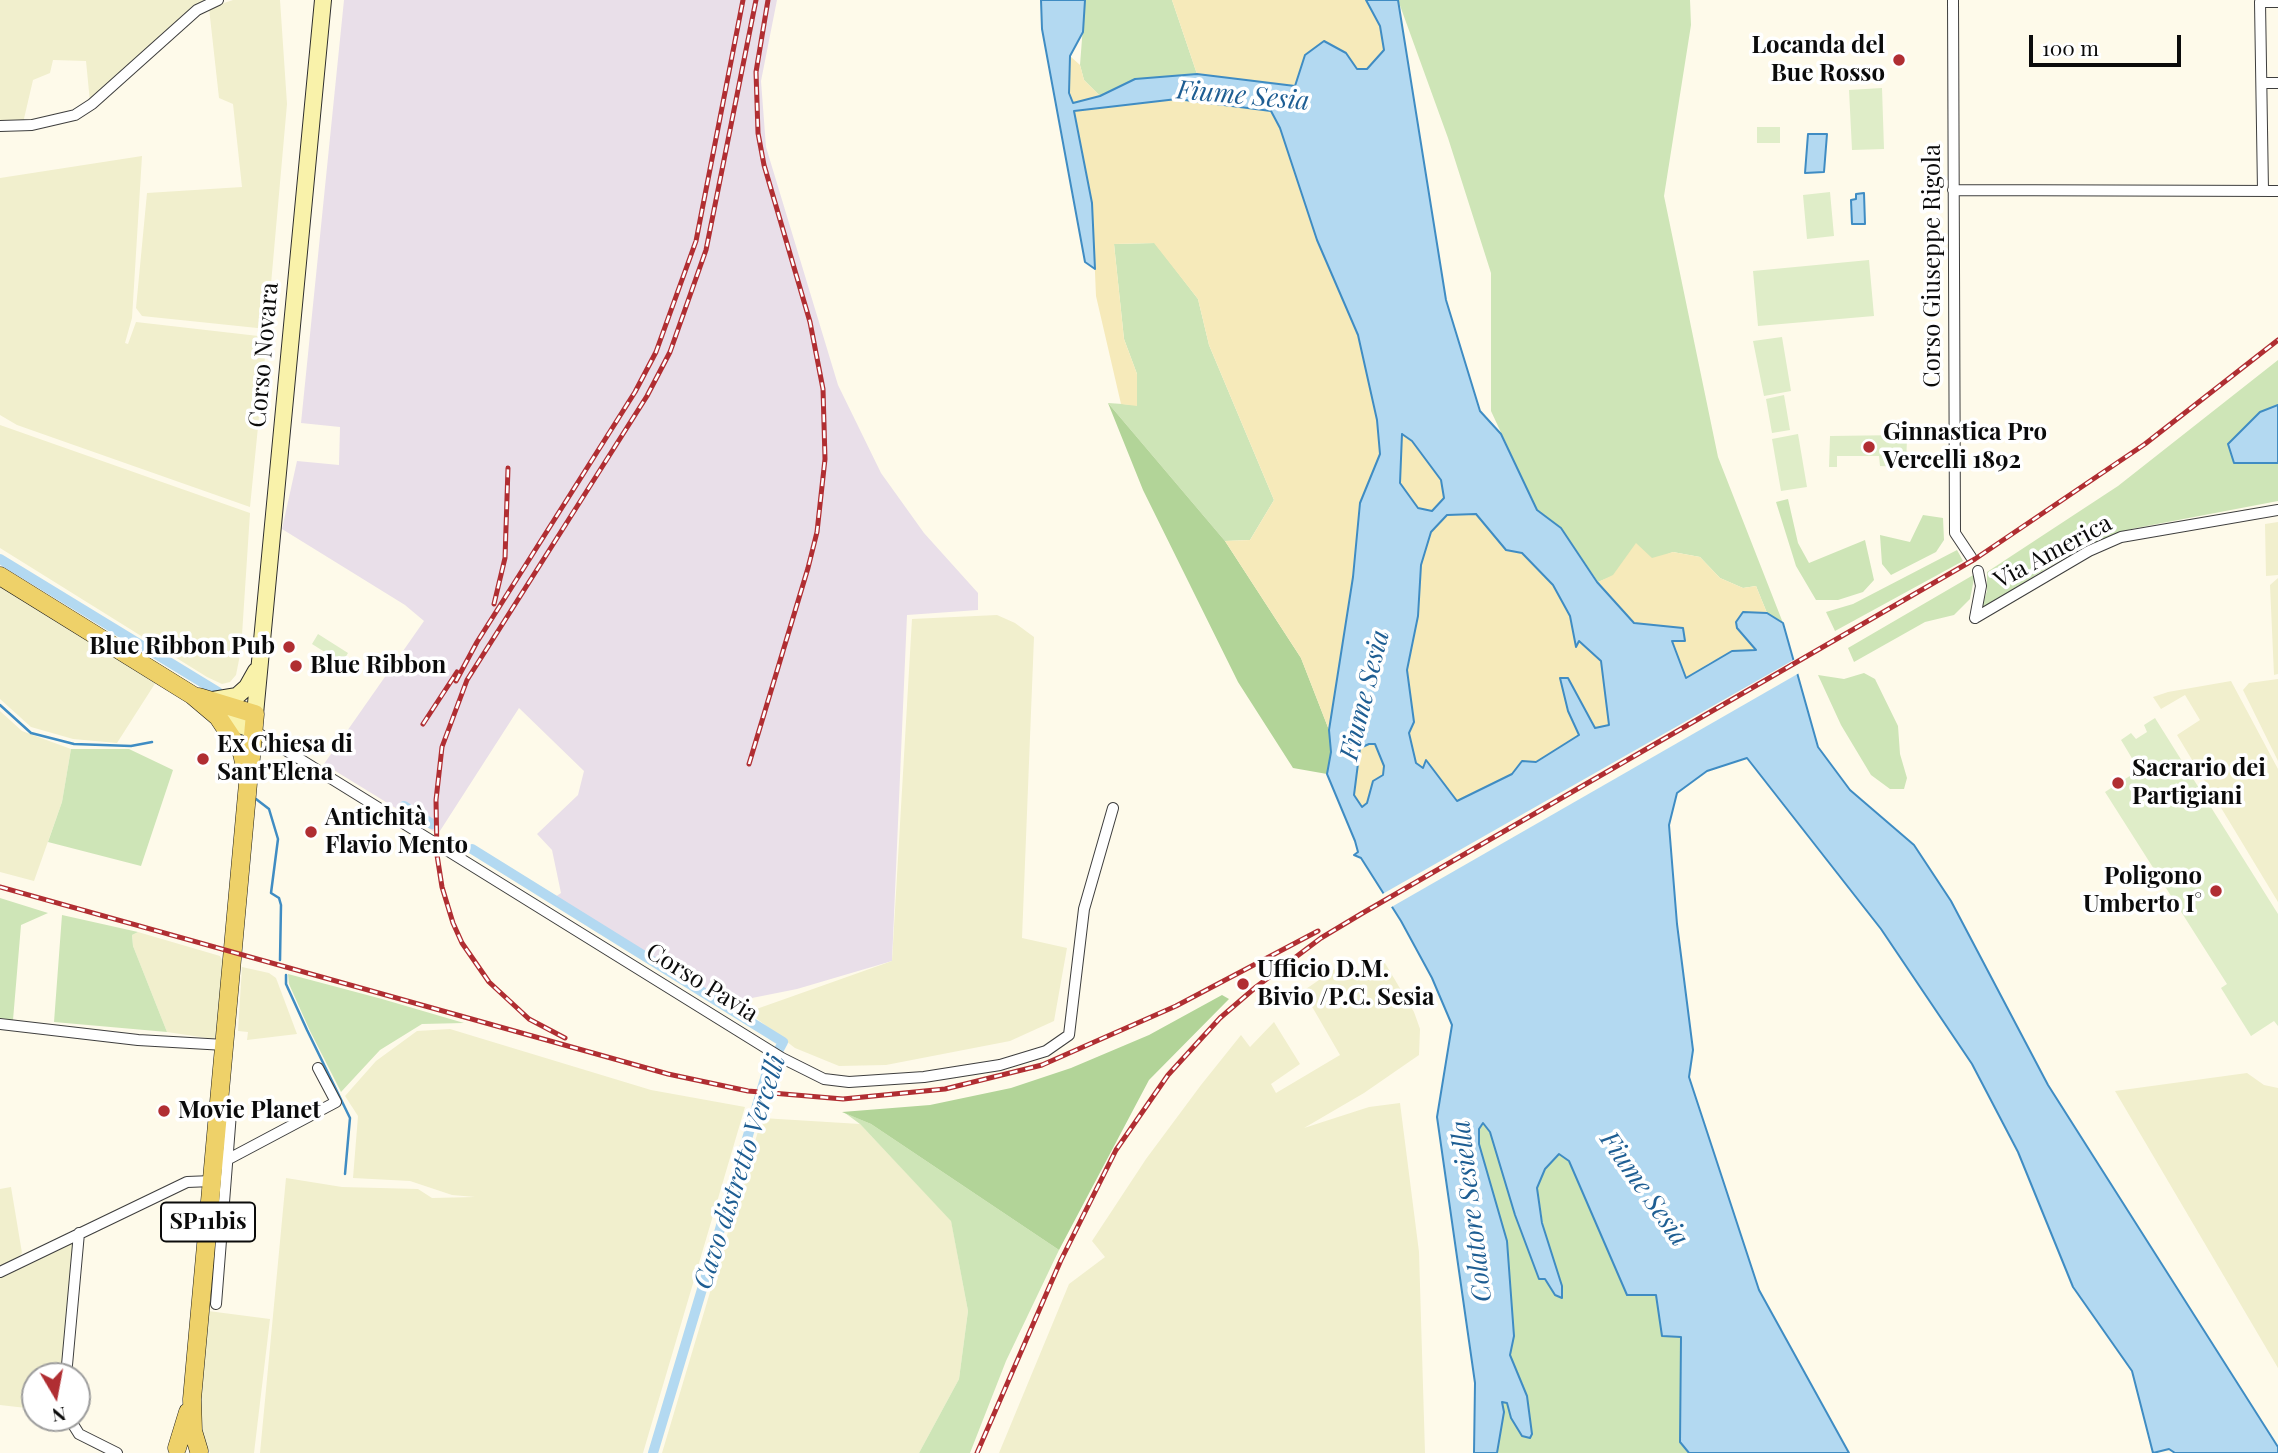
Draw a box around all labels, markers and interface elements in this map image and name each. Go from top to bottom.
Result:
scale bar [2033,21,2185,65]
place label: Locanda del Bue Rosso [1751,32,1885,88]
text: 100 m [2042,33,2099,61]
marker: Locanda del Bue Rosso [1891,52,1907,68]
water label: Fiume Sesia [1175,75,1311,117]
street label: Corso Giuseppe Rigola [1919,144,1947,388]
street label: Corso Novara [243,281,285,429]
place label: Ginnastica Pro Vercelli 1892 [1883,419,2047,475]
marker: Ginnastica Pro Vercelli 1892 [1861,439,1877,455]
street label: Via America [1989,509,2117,595]
water label: Fiume Sesia [1334,627,1396,763]
place label: Blue Ribbon Pub [89,633,275,661]
marker: Blue Ribbon Pub [281,639,297,655]
place label: Blue Ribbon [310,652,446,680]
marker: Blue Ribbon [288,658,304,674]
place label: Ex Chiesa di Sant'Elena [217,731,353,787]
marker: Ex Chiesa di Sant'Elena [195,751,211,767]
place label: Sacrario dei Partigiani [2132,755,2266,811]
marker: Sacrario dei Partigiani [2110,775,2126,791]
place label: Antichità Flavio Mento [325,804,468,860]
marker: Antichità Flavio Mento [303,824,319,840]
place label: Poligono Umberto I° [2083,863,2202,919]
marker: Poligono Umberto I° [2208,883,2224,899]
street label: Corso Pavia [641,937,763,1029]
place label: Ufficio D.M. Bivio /P.C. Sesia [1257,956,1434,1012]
marker: Ufficio D.M. Bivio /P.C. Sesia [1235,976,1251,992]
water label: Cavo distretto Vercelli [687,1051,793,1293]
place label: Movie Planet [178,1097,321,1125]
marker: Movie Planet [156,1103,172,1119]
water label: Colatore Sesiella [1445,1118,1499,1304]
water label: Fiume Sesia [1593,1126,1695,1252]
road number: SP11bis [161,1203,255,1242]
north arrow [21,1362,91,1432]
text: N [50,1402,68,1430]

